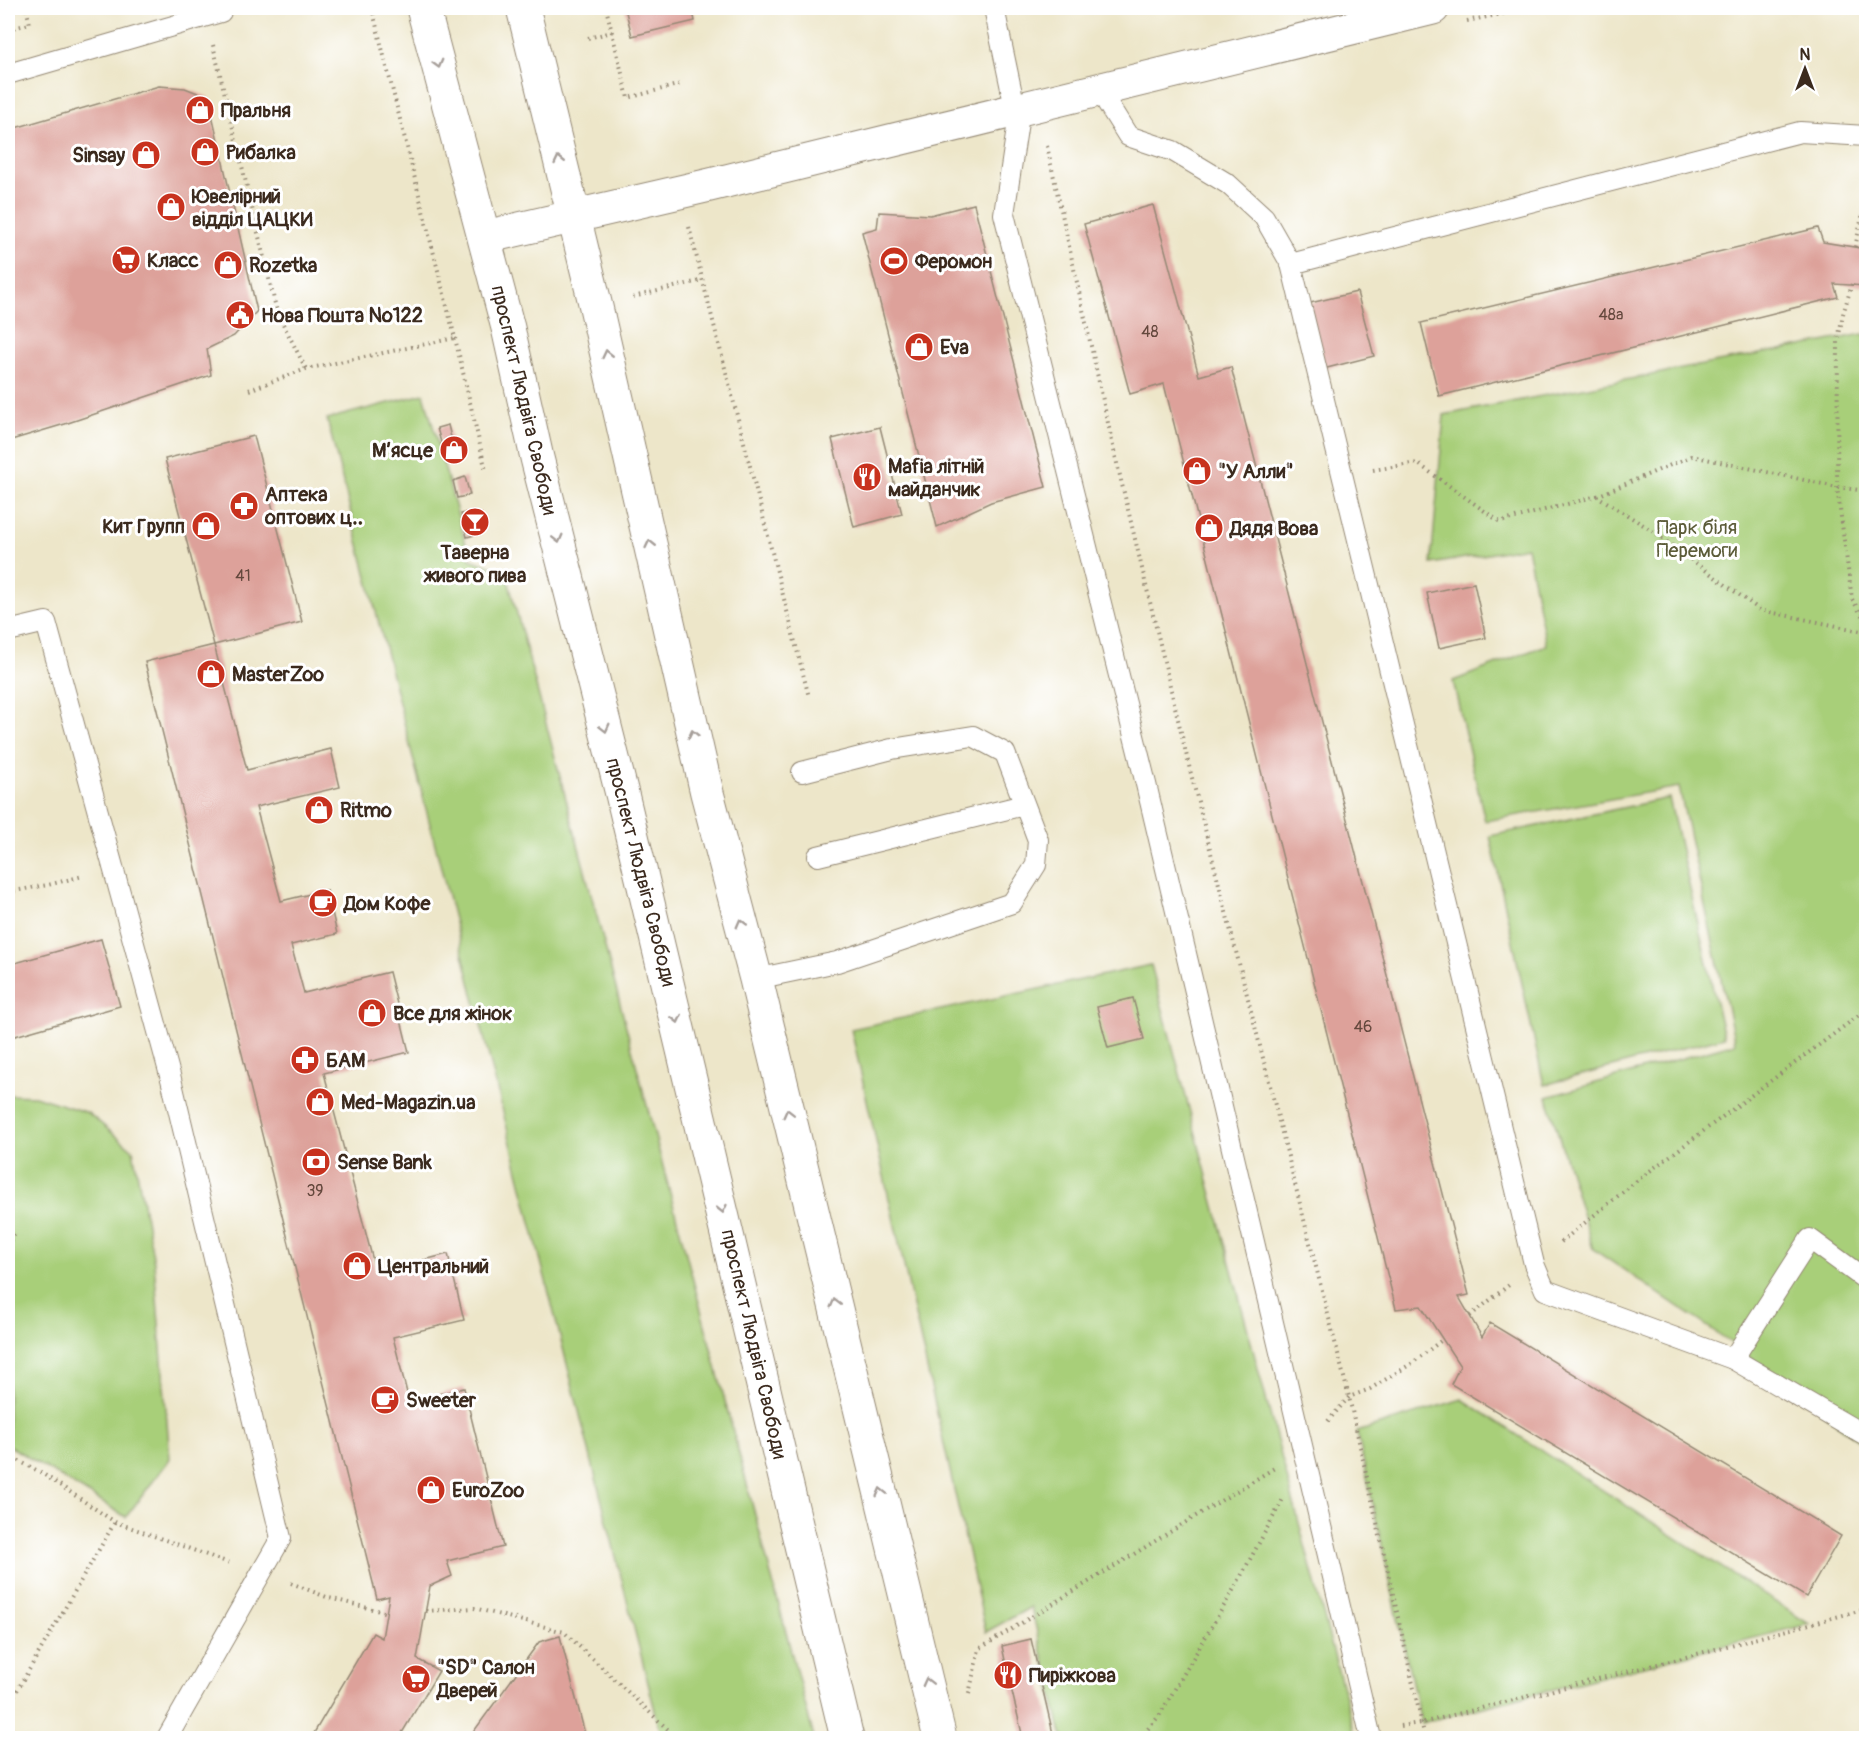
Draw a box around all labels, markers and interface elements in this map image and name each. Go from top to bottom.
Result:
north arrow [1775,39,1835,99]
text: N [1800,45,1811,65]
one-way arrow [431,59,444,69]
shop icon: Пральня [184,94,216,126]
place label: Пральня [221,98,291,123]
shop icon: Рибалка [189,136,221,168]
shop icon: Sinsay [130,139,162,171]
place label: Рибалка [226,140,296,165]
place label: Sinsay [72,143,125,168]
one-way arrow [554,156,567,166]
place label: Ювелірний відділ ЦАЦКИ [191,184,313,232]
shop icon: Ювелірний відділ ЦАЦКИ [155,191,187,223]
supermarket icon: Класс [110,244,142,276]
sports icon: Феромон [878,245,910,277]
place label: Класс [147,248,199,273]
shop icon: Rozetka [212,249,244,281]
place label: Феромон [914,249,992,274]
place label: Rozetka [249,253,317,278]
street label: проспект Людвіга Свободи [485,283,563,517]
public building icon: Нова Пошта №122 [224,299,256,331]
place label: Нова Пошта №122 [261,303,423,328]
house number: 48а [1599,305,1623,325]
house number: 48 [1141,322,1159,342]
shop icon: Eva [903,331,935,363]
place label: Eva [940,335,969,360]
one-way arrow [601,349,614,359]
shop icon: М’ясце [438,434,470,466]
place label: М’ясце [372,438,434,463]
place label: Mafia літній майданчик [888,454,984,502]
shop icon: "У Алли" [1181,455,1213,487]
place label: "У Алли" [1218,459,1294,484]
restaurant icon: Mafia літній майданчик [851,461,883,493]
place label: Аптека оптових ц‥ [264,482,363,530]
pharmacy icon: Аптека оптових ц‥ [228,490,260,522]
bar icon: Таверна живого пива [459,506,491,538]
shop icon: Кит Групп [190,510,222,542]
shop icon: Дядя Вова [1193,512,1225,544]
place label: Кит Групп [102,514,185,539]
park label: Парк біля Перемоги [1657,515,1737,563]
place label: Дядя Вова [1229,516,1318,541]
one-way arrow [550,534,563,544]
one-way arrow [644,539,657,549]
place label: Таверна живого пива [423,540,526,588]
house number: 41 [235,566,251,586]
shop icon: MasterZoo [195,658,227,690]
place label: MasterZoo [232,662,324,687]
one-way arrow [598,723,611,733]
one-way arrow [688,729,701,739]
street label: проспект Людвіга Свободи [600,755,682,989]
shop icon: Ritmo [303,794,335,826]
place label: Ritmo [340,798,392,823]
cafe icon: Дом Кофе [307,887,339,919]
place label: Дом Кофе [343,891,432,916]
one-way arrow [736,918,748,929]
shop icon: Все для жінок [356,997,388,1029]
place label: Все для жінок [393,1001,512,1026]
one-way arrow [669,1014,682,1024]
house number: 46 [1354,1017,1372,1037]
pharmacy icon: БАМ [289,1044,321,1076]
place label: БАМ [326,1048,365,1073]
shop icon: Med-Magazin.ua [304,1086,336,1118]
place label: Med-Magazin.ua [341,1090,475,1115]
one-way arrow [783,1108,796,1118]
bank icon: Sense Bank [300,1146,332,1178]
place label: Sense Bank [337,1150,433,1175]
house number: 39 [306,1181,324,1201]
one-way arrow [714,1204,727,1214]
street label: проспект Людвіга Свободи [715,1227,793,1461]
shop icon: Центральний [341,1250,373,1282]
place label: Центральний [378,1254,489,1279]
one-way arrow [829,1298,842,1308]
cafe icon: Sweeter [369,1384,401,1416]
place label: Sweeter [406,1388,477,1413]
shop icon: EuroZoo [415,1474,447,1506]
place label: EuroZoo [452,1478,525,1503]
one-way arrow [875,1487,888,1497]
place label: "SD" Салон Дверей [436,1655,535,1703]
restaurant icon: Пиріжкова [992,1659,1024,1691]
supermarket icon: "SD" Салон Дверей [400,1663,432,1695]
place label: Пиріжкова [1029,1663,1116,1688]
one-way arrow [921,1677,934,1687]

